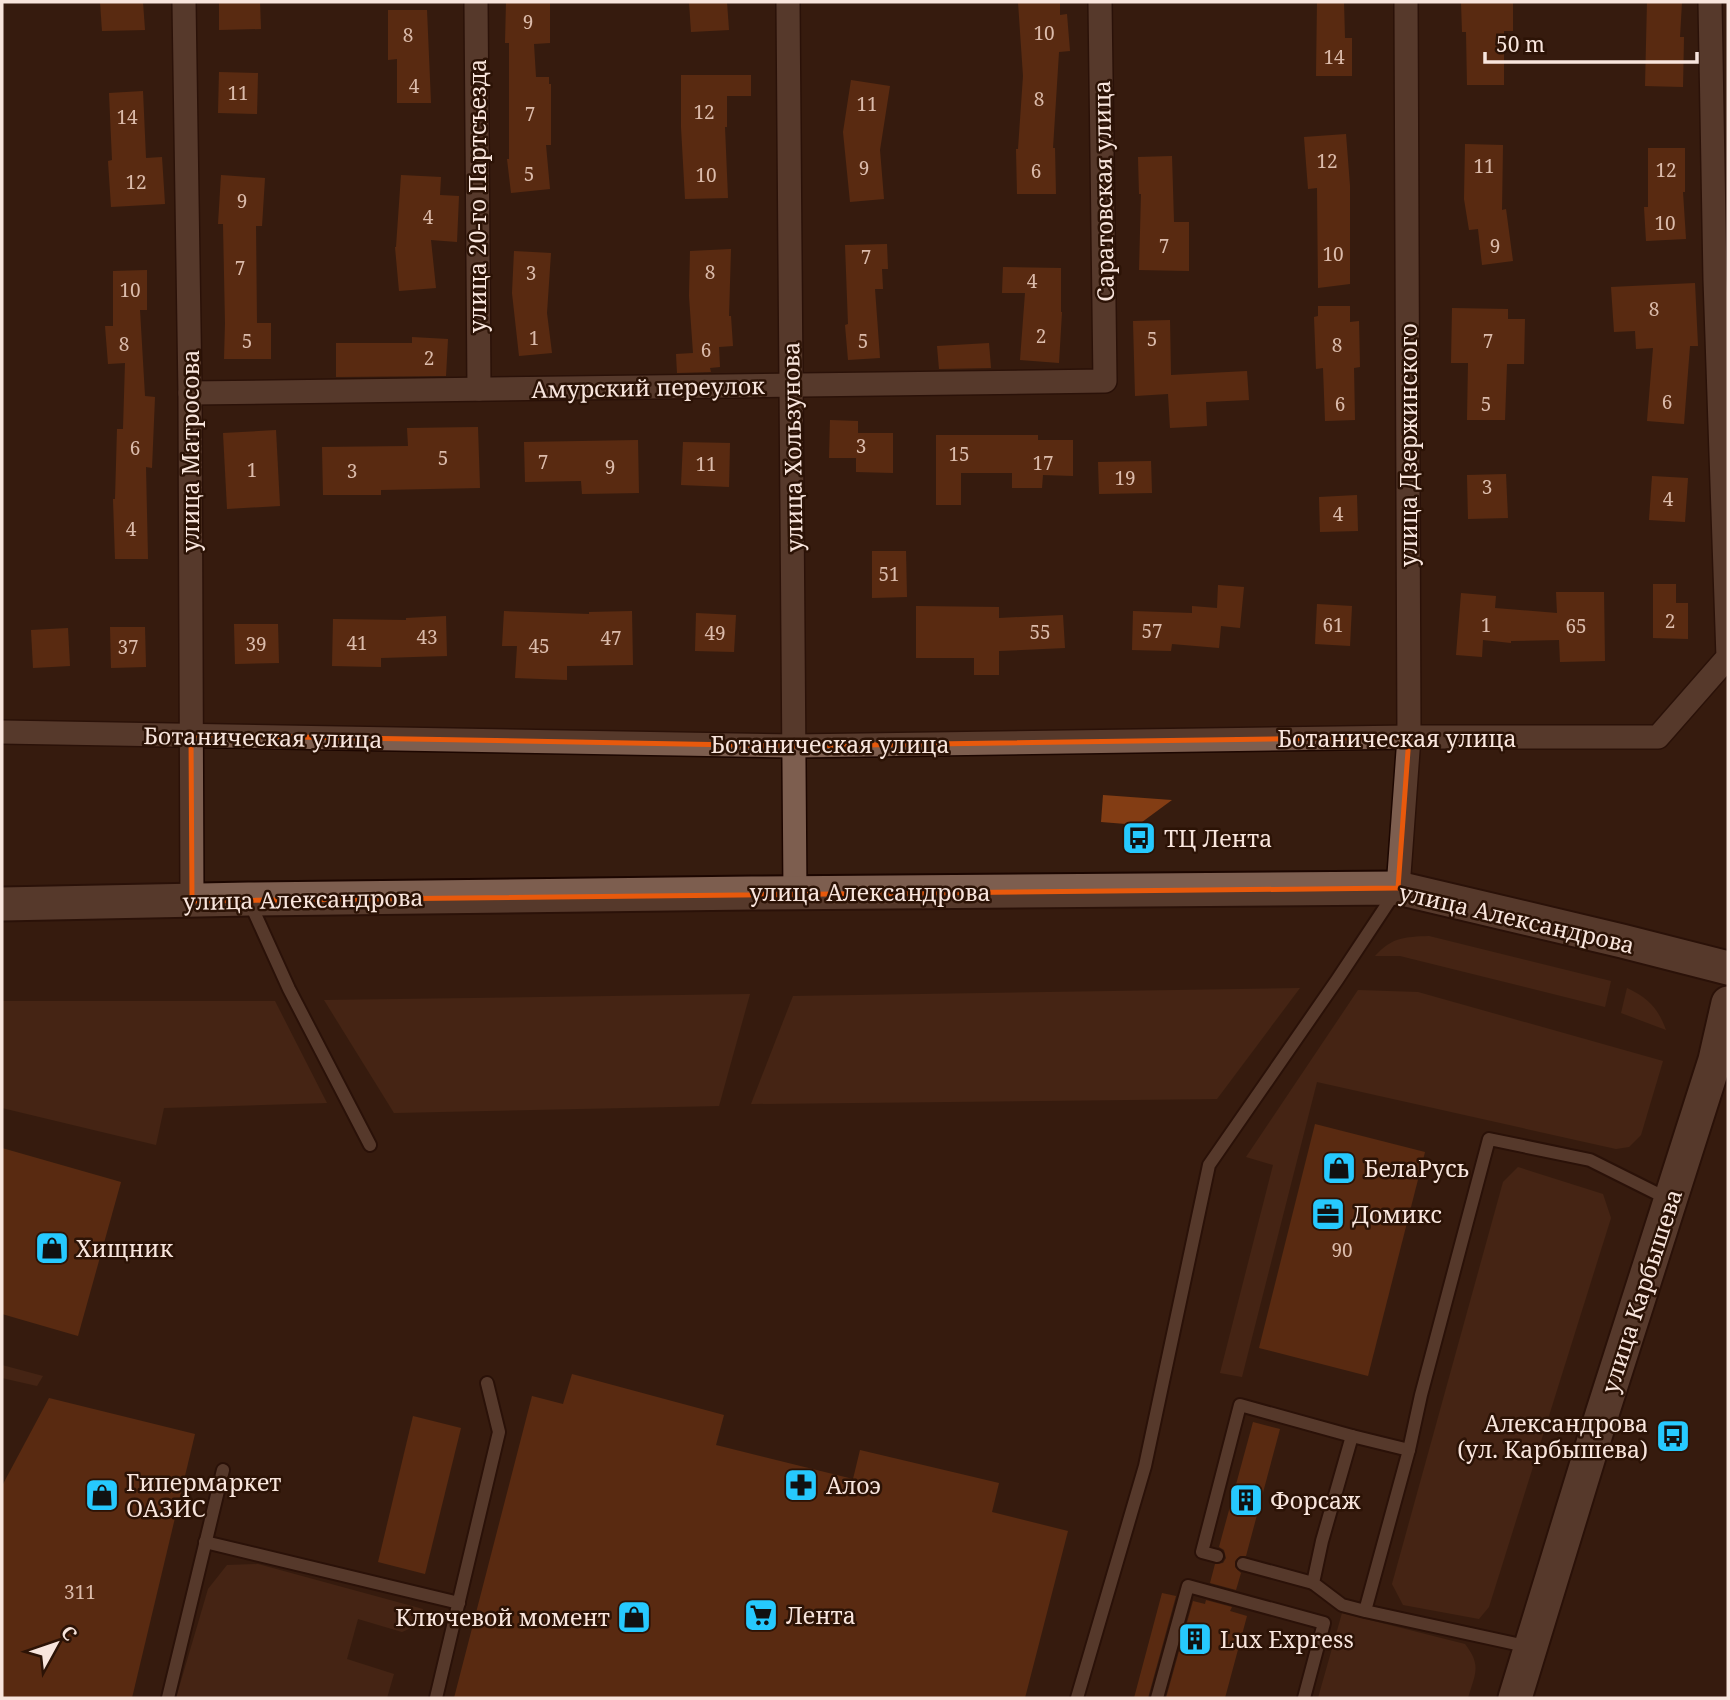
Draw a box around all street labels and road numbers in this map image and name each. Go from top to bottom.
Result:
street label: улица 20-го Партсъезда [461,59,493,333]
street label: Саратовская улица [1085,80,1121,302]
street label: улица Дзержинского [1392,323,1424,567]
street label: улица Хользунова [774,341,810,553]
street label: улица Матросова [174,350,206,552]
street label: Амурский переулок [531,369,765,405]
street label: Ботаническая улица [143,719,383,755]
street label: Ботаническая улица [1277,722,1517,754]
street label: Ботаническая улица [710,728,950,760]
street label: улица Александрова [1396,875,1638,961]
street label: улица Александрова [749,876,991,908]
street label: улица Александрова [182,881,424,917]
street label: улица Карбышева [1593,1185,1689,1397]

